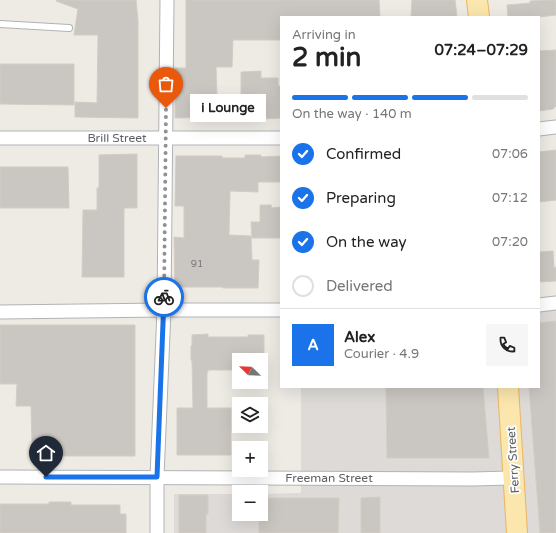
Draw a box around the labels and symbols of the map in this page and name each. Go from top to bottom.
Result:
pin [149,67,183,108]
callout: i Lounge [190,94,266,122]
street label: Brill Street [87,131,147,145]
house number: 91 [191,258,203,270]
courier [144,277,184,317]
north arrow [232,353,268,389]
street label: Ferry Street [504,426,522,494]
pin [29,436,63,477]
street label: Freeman Street [285,471,373,485]

